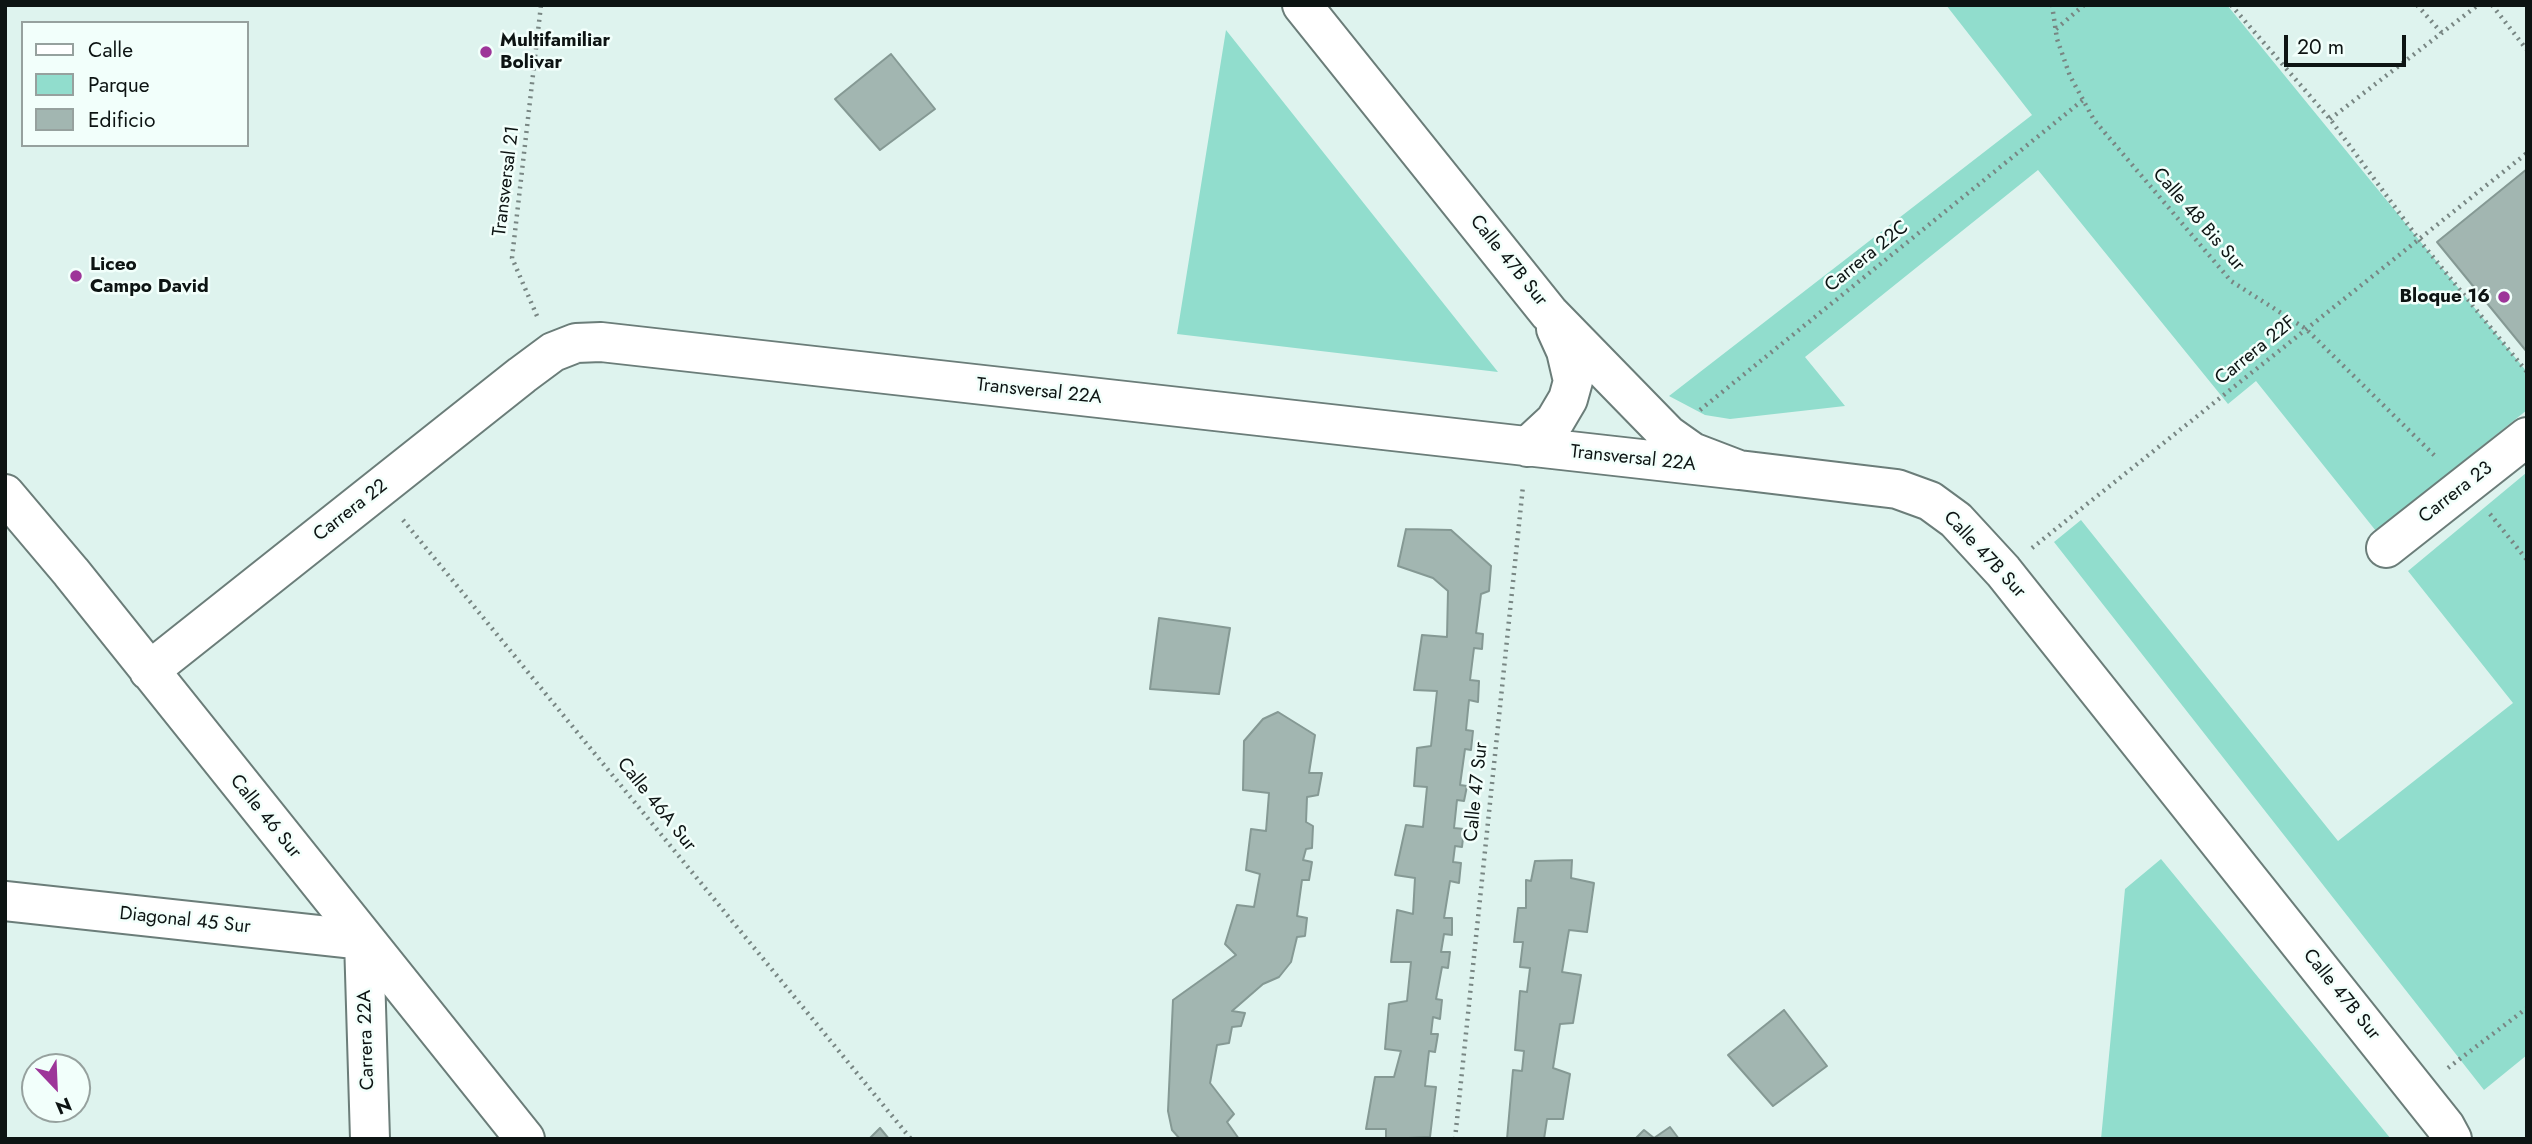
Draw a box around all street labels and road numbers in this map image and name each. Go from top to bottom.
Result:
street label: Transversal 21 [489,124,525,238]
street label: Calle 48 Bis Sur [2147,164,2249,276]
street label: Calle 47B Sur [1464,211,1552,311]
street label: Carrera 22C [1821,216,1913,298]
street label: Carrera 22F [2211,312,2301,390]
street label: Transversal 22A [975,374,1103,410]
street label: Transversal 22A [1569,441,1697,477]
street label: Carrera 23 [2415,457,2497,529]
street label: Carrera 22 [309,475,393,547]
street label: Calle 47B Sur [1938,507,2030,603]
street label: Calle 47 Sur [1460,741,1494,843]
street label: Calle 46A Sur [611,754,701,856]
street label: Calle 46 Sur [224,771,306,863]
street label: Diagonal 45 Sur [118,903,252,939]
street label: Calle 47B Sur [2297,945,2385,1045]
street label: Carrera 22A [354,990,380,1090]

